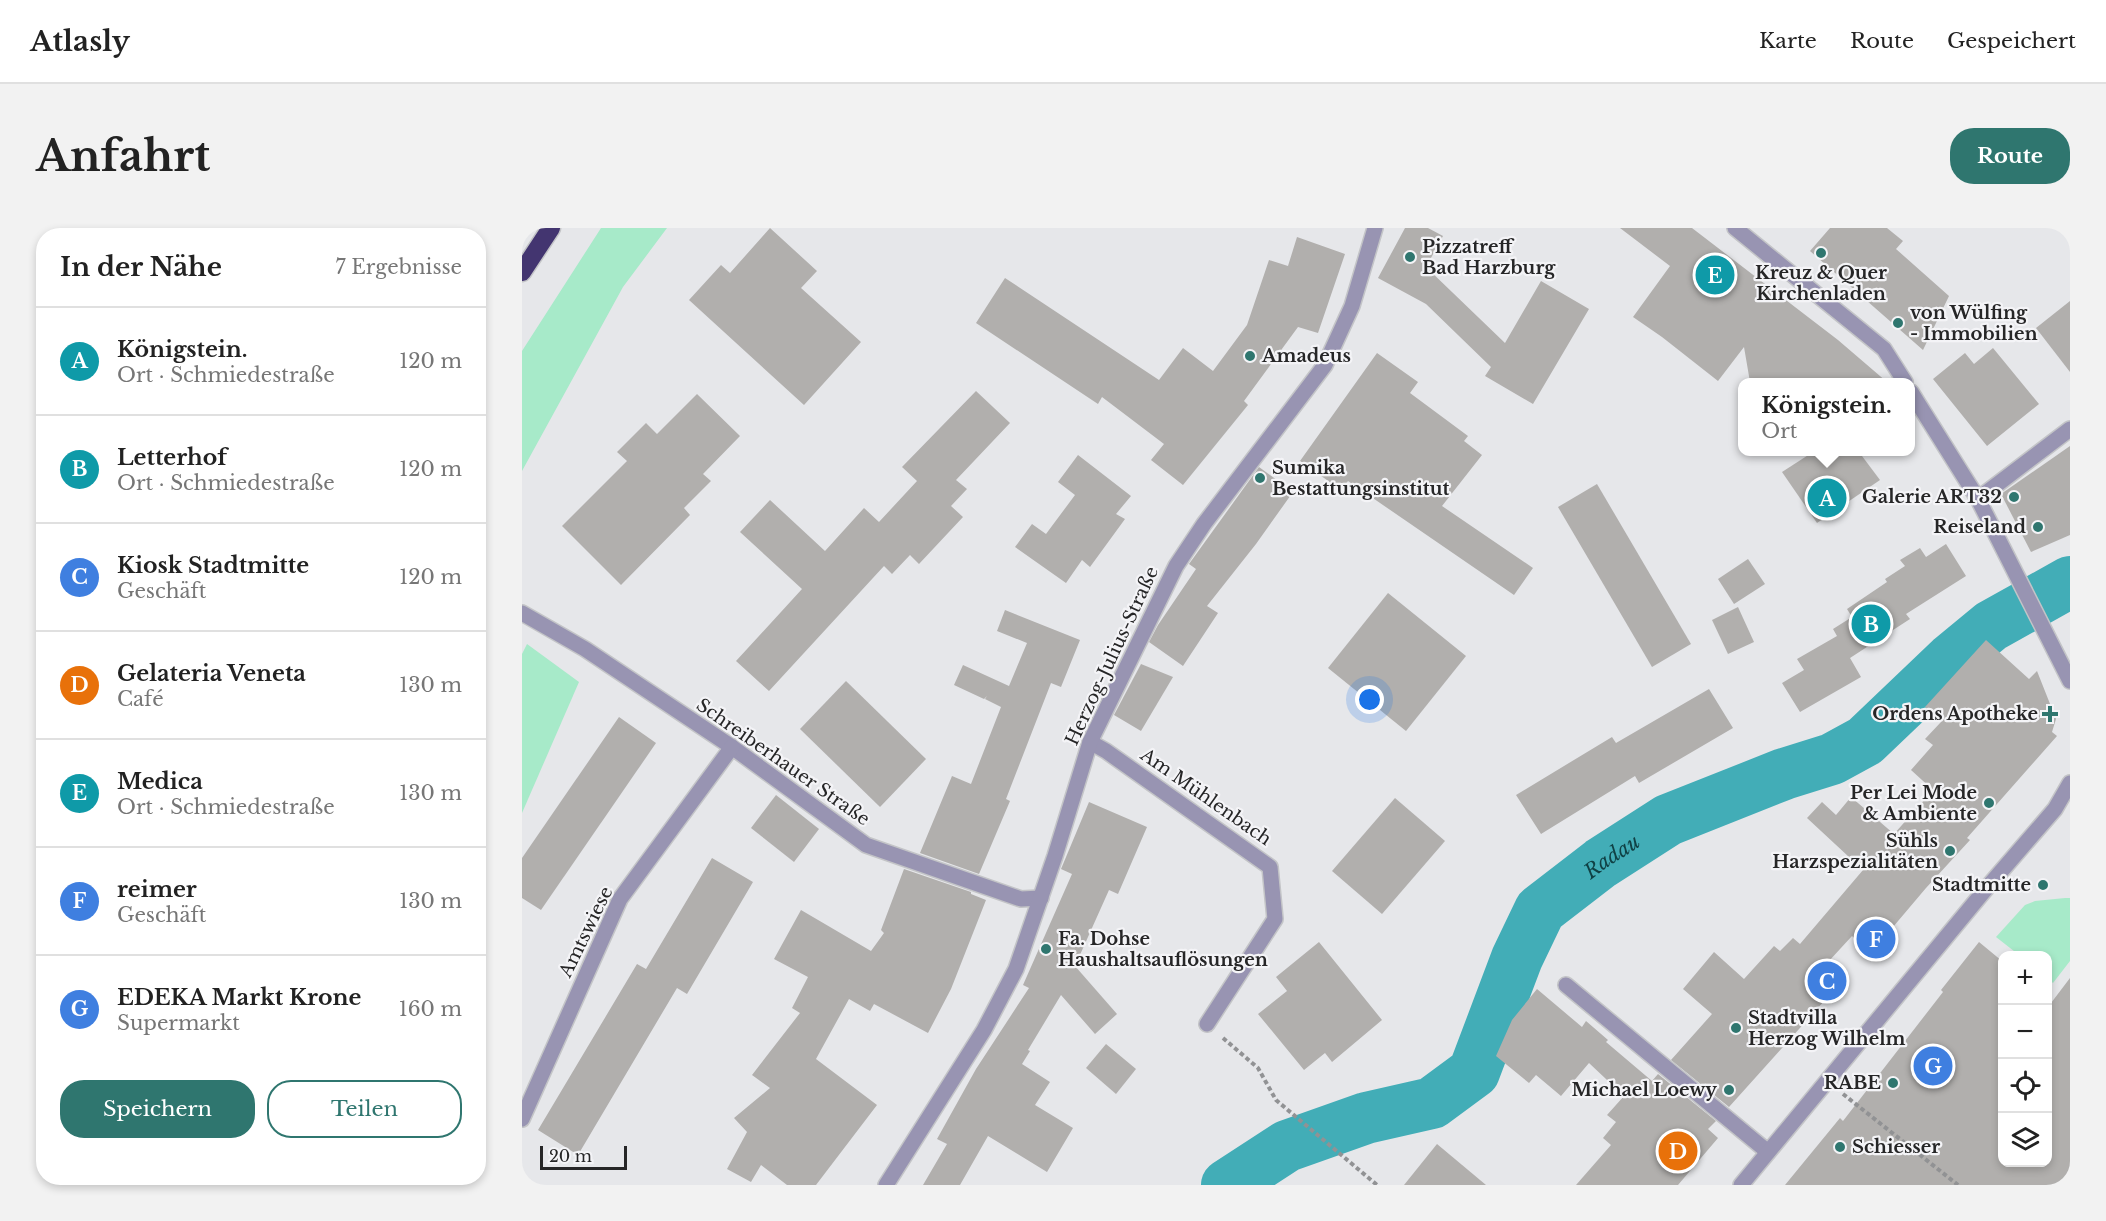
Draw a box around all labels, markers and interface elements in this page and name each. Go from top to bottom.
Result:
text: Atlasly [30,24,130,59]
text: Karte [1759,28,1817,54]
text: Route [1850,28,1914,54]
text: Gespeichert [1947,28,2076,54]
button: Route [1950,128,2070,184]
text: Anfahrt [36,130,210,182]
place label: Pizzatreff Bad Harzburg [1422,236,1556,279]
marker: Kreuz & Quer Kirchenladen [1814,246,1828,260]
marker: Pizzatreff Bad Harzburg [1403,250,1417,264]
text: In der Nähe [60,251,222,283]
pin: E [1696,252,1734,298]
text: 7 Ergebnisse [336,255,462,279]
place label: Kreuz & Quer Kirchenladen [1755,262,1887,305]
place label: von Wülfing - Immobilien [1910,302,2038,345]
marker: von Wülfing - Immobilien [1891,316,1905,330]
text: Königstein. [117,336,248,363]
place label: Amadeus [1261,345,1351,367]
text: A [71,349,88,373]
text: 120 m [399,349,462,373]
marker: Amadeus [1243,349,1257,363]
text: Ort · Schmiedestraße [117,363,335,387]
popup [1738,378,1915,456]
text: Königstein. [1761,392,1892,419]
text: Ort [1761,419,1797,443]
text: Letterhof [117,444,227,471]
text: B [72,457,87,481]
text: 120 m [399,457,462,481]
place label: Sumika Bestattungsinstitut [1272,457,1449,500]
text: Ort · Schmiedestraße [117,471,335,495]
marker: Sumika Bestattungsinstitut [1253,471,1267,485]
pin: A [1808,476,1846,520]
place label: Galerie ART32 [1862,486,2002,508]
marker: Galerie ART32 [2007,490,2021,504]
place label: Reiseland [1933,516,2027,538]
marker: Reiseland [2031,520,2045,534]
text: Kiosk Stadtmitte [117,552,309,579]
street label: Herzog-Julius-Straße [1061,563,1163,749]
text: C [71,565,88,589]
text: 120 m [399,565,462,589]
text: Geschäft [117,579,206,603]
pin: B [1852,602,1890,646]
text: Gelateria Veneta [117,660,306,687]
text: D [70,673,89,697]
text: 130 m [399,673,462,697]
your location [1355,685,1384,714]
text: Café [117,687,164,711]
street label: Schreiberhauer Straße [692,694,874,830]
place label: Ordens Apotheke [1872,703,2038,725]
marker: Ordens Apotheke [2043,707,2057,721]
street label: Am Mühlenbach [1136,743,1276,850]
text: Medica [117,768,203,795]
text: E [72,781,87,805]
text: 130 m [399,781,462,805]
place label: Per Lei Mode & Ambiente [1850,782,1977,825]
text: Ort · Schmiedestraße [117,795,335,819]
marker: Per Lei Mode & Ambiente [1982,796,1996,810]
water label: Radau [1578,829,1644,884]
place label: Sühls Harzspezialitäten [1772,830,1938,873]
marker: Sühls Harzspezialitäten [1943,844,1957,858]
place label: Stadtmitte [1932,874,2031,896]
text: reimer [117,876,197,903]
marker: Stadtmitte [2036,878,2050,892]
street label: Amtswiese [554,883,617,982]
text: F [73,889,86,913]
text: 130 m [399,889,462,913]
text: Geschäft [117,903,206,927]
pin: F [1856,916,1896,962]
place label: Fa. Dohse Haushaltsauflösungen [1058,928,1268,971]
marker: Fa. Dohse Haushaltsauflösungen [1039,942,1053,956]
map controls [1998,951,2052,1167]
button: + [1998,951,2052,1005]
pin: C [1808,958,1846,1004]
text: EDEKA Markt Krone [117,984,361,1011]
text: G [71,997,88,1021]
text: 160 m [399,997,462,1021]
button: − [1998,1005,2052,1059]
place label: Stadtvilla Herzog Wilhelm [1748,1007,1906,1050]
text: Supermarkt [117,1011,240,1035]
marker: Stadtvilla Herzog Wilhelm [1729,1021,1743,1035]
pin: G [1914,1044,1952,1088]
button: locate [1998,1059,2052,1113]
place label: RABE [1824,1072,1881,1094]
marker: RABE [1886,1076,1900,1090]
place label: Michael Loewy [1571,1079,1717,1101]
button: Speichern [60,1080,255,1138]
button: Teilen [267,1080,462,1138]
marker: Michael Loewy [1722,1083,1736,1097]
button: layers [1998,1113,2052,1167]
pin: D [1658,1128,1698,1174]
place label: Schiesser [1852,1136,1940,1158]
marker: Schiesser [1833,1140,1847,1154]
scale bar [540,1143,627,1170]
text: 20 m [549,1146,592,1166]

